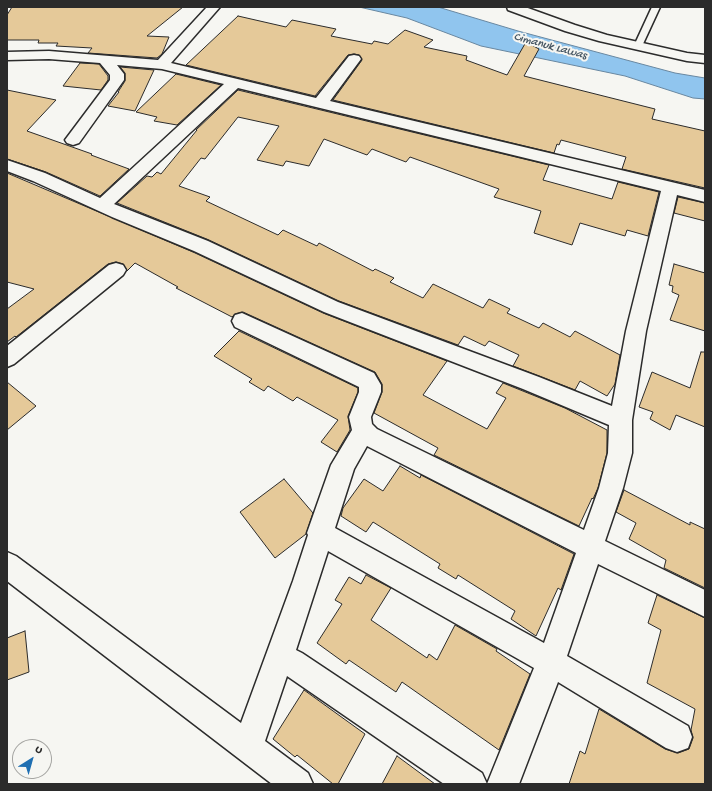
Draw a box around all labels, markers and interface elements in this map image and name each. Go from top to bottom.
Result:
water label: Cimanuk Lawas [512,30,588,64]
north arrow [12,739,52,779]
text: U [32,744,45,757]

